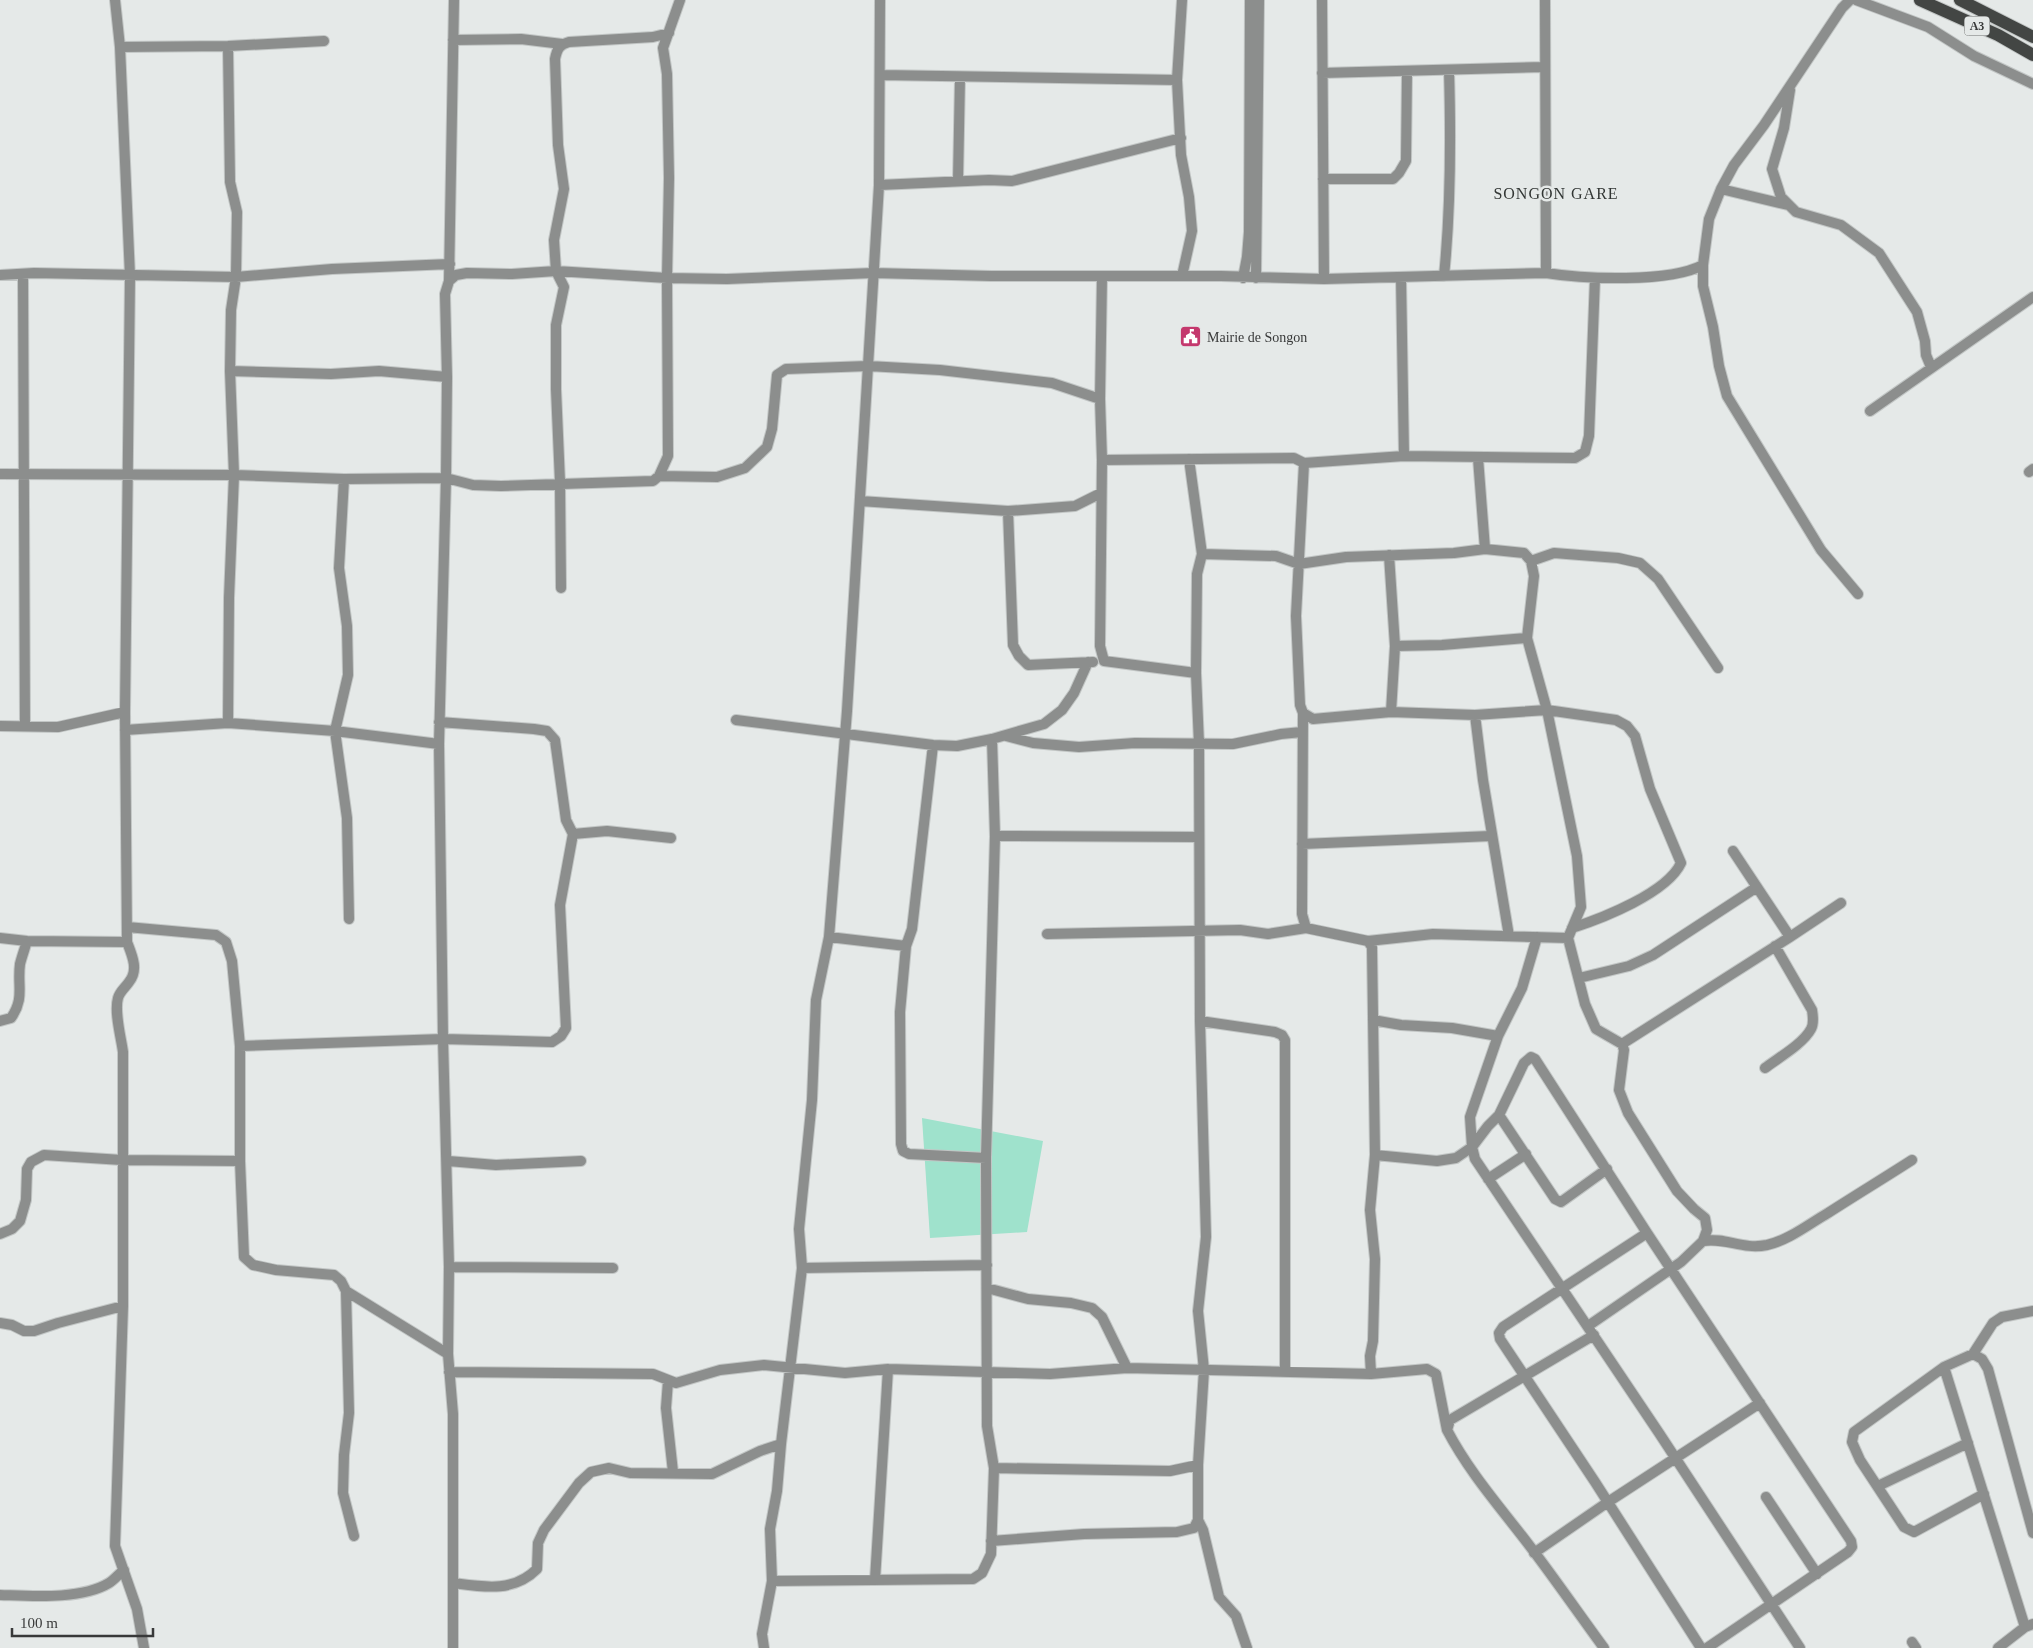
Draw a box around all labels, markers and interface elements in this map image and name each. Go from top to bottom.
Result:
road number: A3 [1964,16,1990,36]
district label: SONGON GARE [1493,185,1619,202]
public building icon: Mairie de Songon [1179,325,1203,349]
place label: Mairie de Songon [1207,330,1307,345]
scale bar [12,1606,154,1638]
text: 100 m [20,1615,58,1631]

